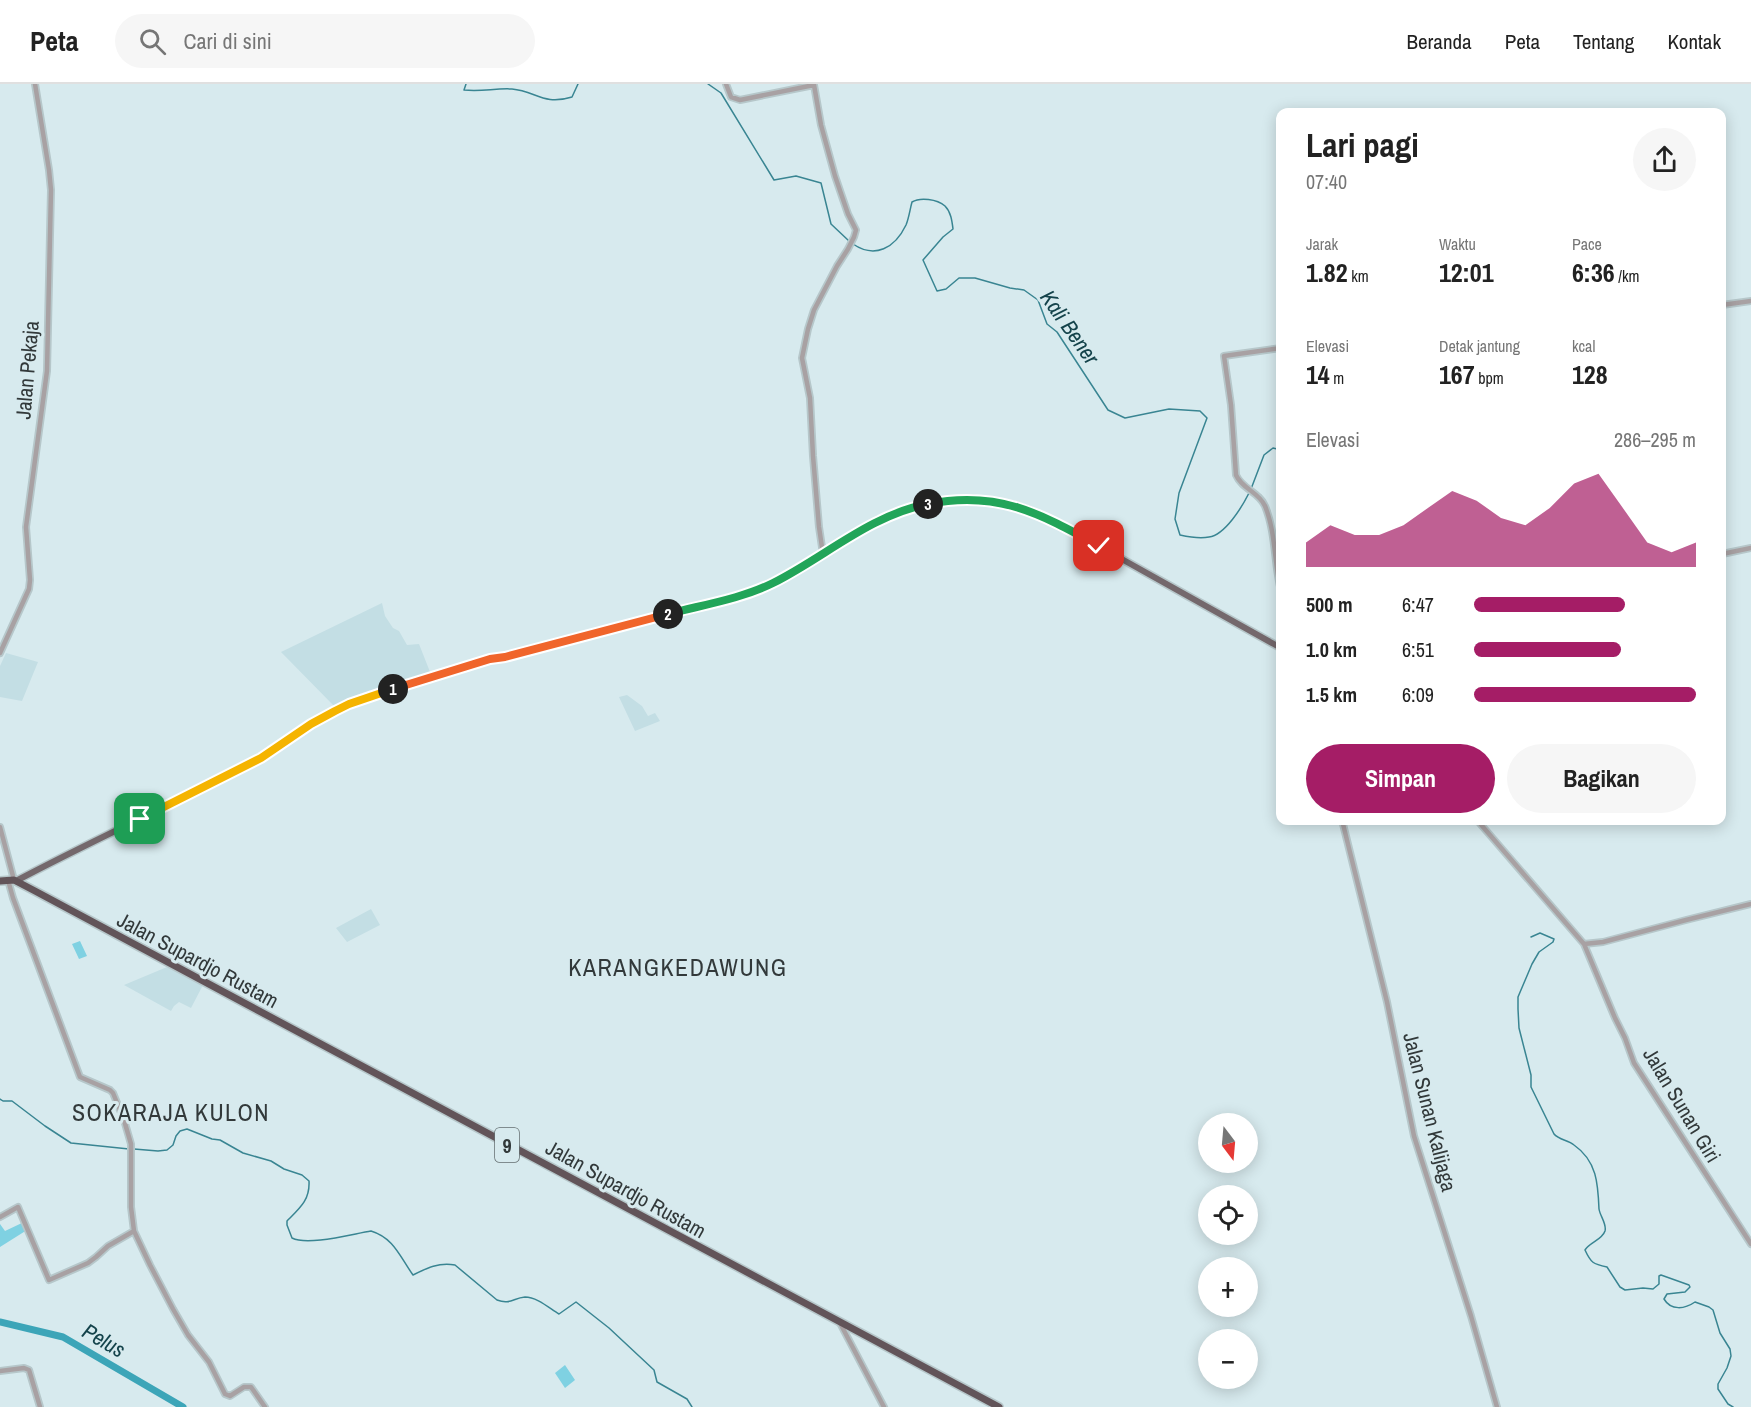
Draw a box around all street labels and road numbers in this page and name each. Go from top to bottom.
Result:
street label: Jalan Pekaja [8,319,46,420]
street label: Jalan Supardjo Rustam [112,905,284,1015]
street label: Jalan Sunan Kalijaga [1396,1030,1464,1195]
street label: Jalan Sunan Giri [1636,1042,1728,1168]
road number: 9 [495,1128,519,1162]
street label: Jalan Supardjo Rustam [541,1133,711,1245]

